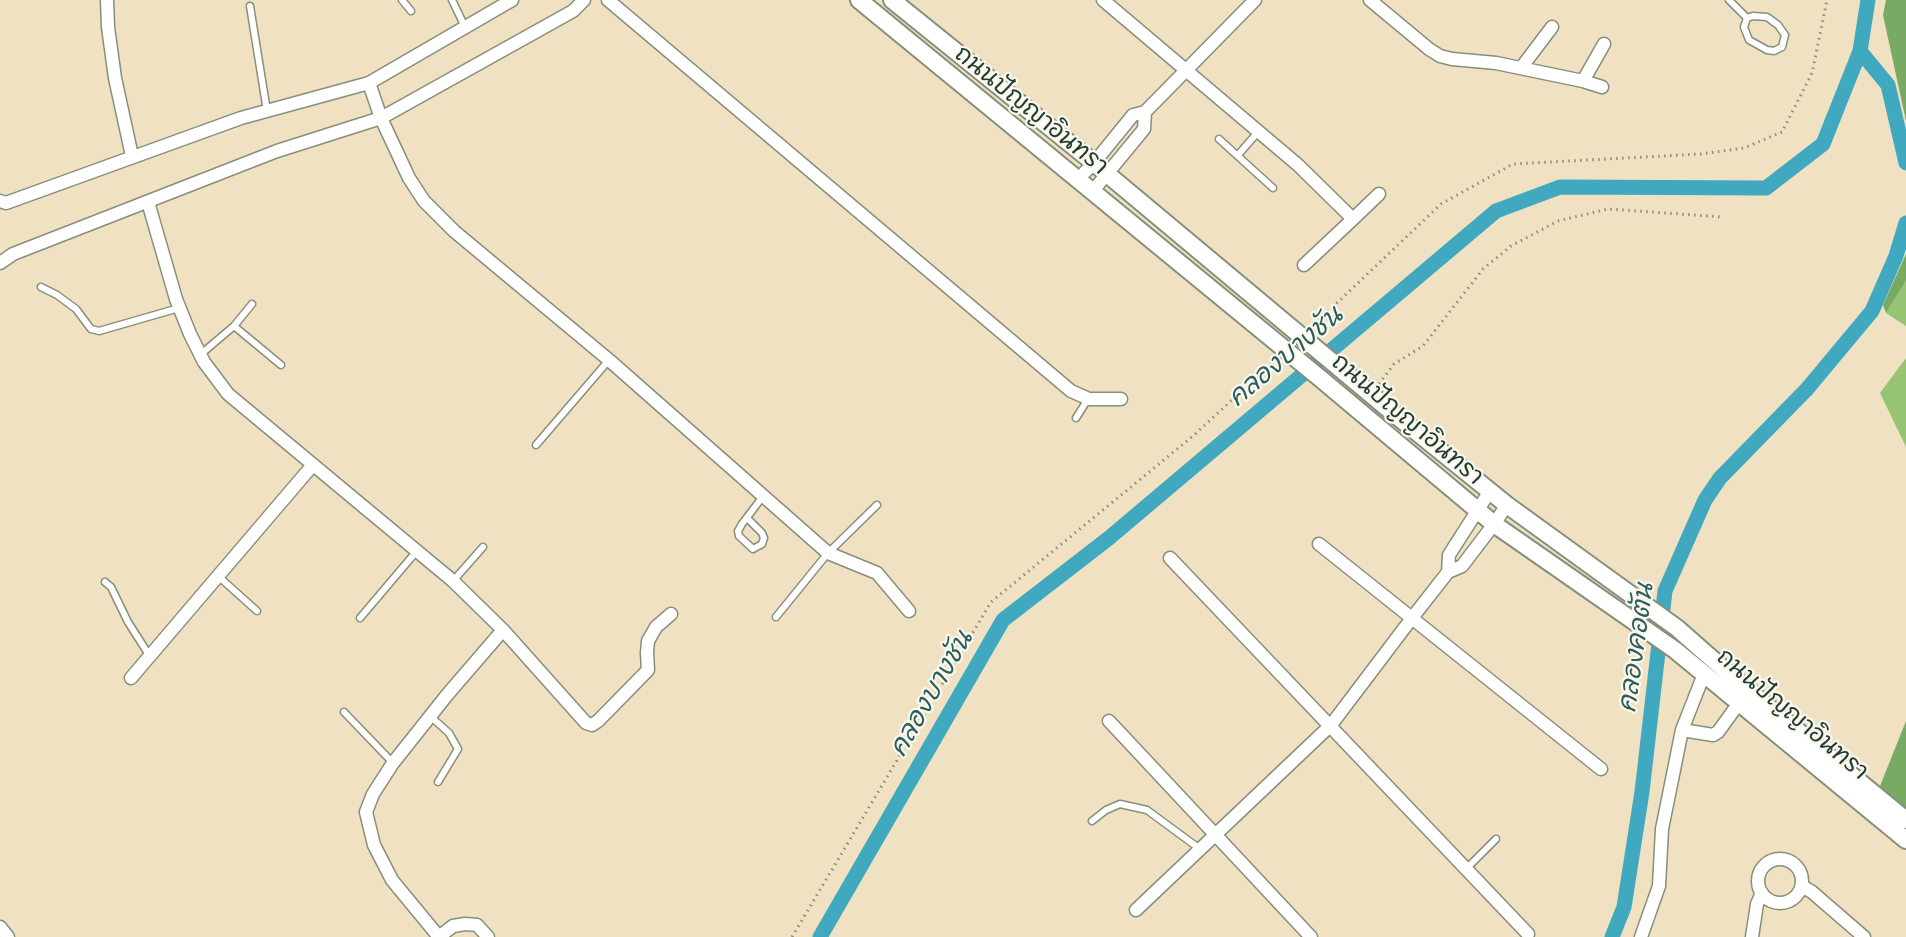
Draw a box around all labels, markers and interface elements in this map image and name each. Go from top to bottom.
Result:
street label: ถนนปัญญาอินทรา [948,40,1114,182]
water label: คลองบางชัน [1222,300,1350,414]
street label: ถนนปัญญาอินทรา [1325,348,1489,492]
water label: คลองคอตัน [1613,582,1661,714]
water label: คลองบางชัน [884,626,980,762]
street label: ถนนปัญญาอินทรา [1710,643,1874,787]

